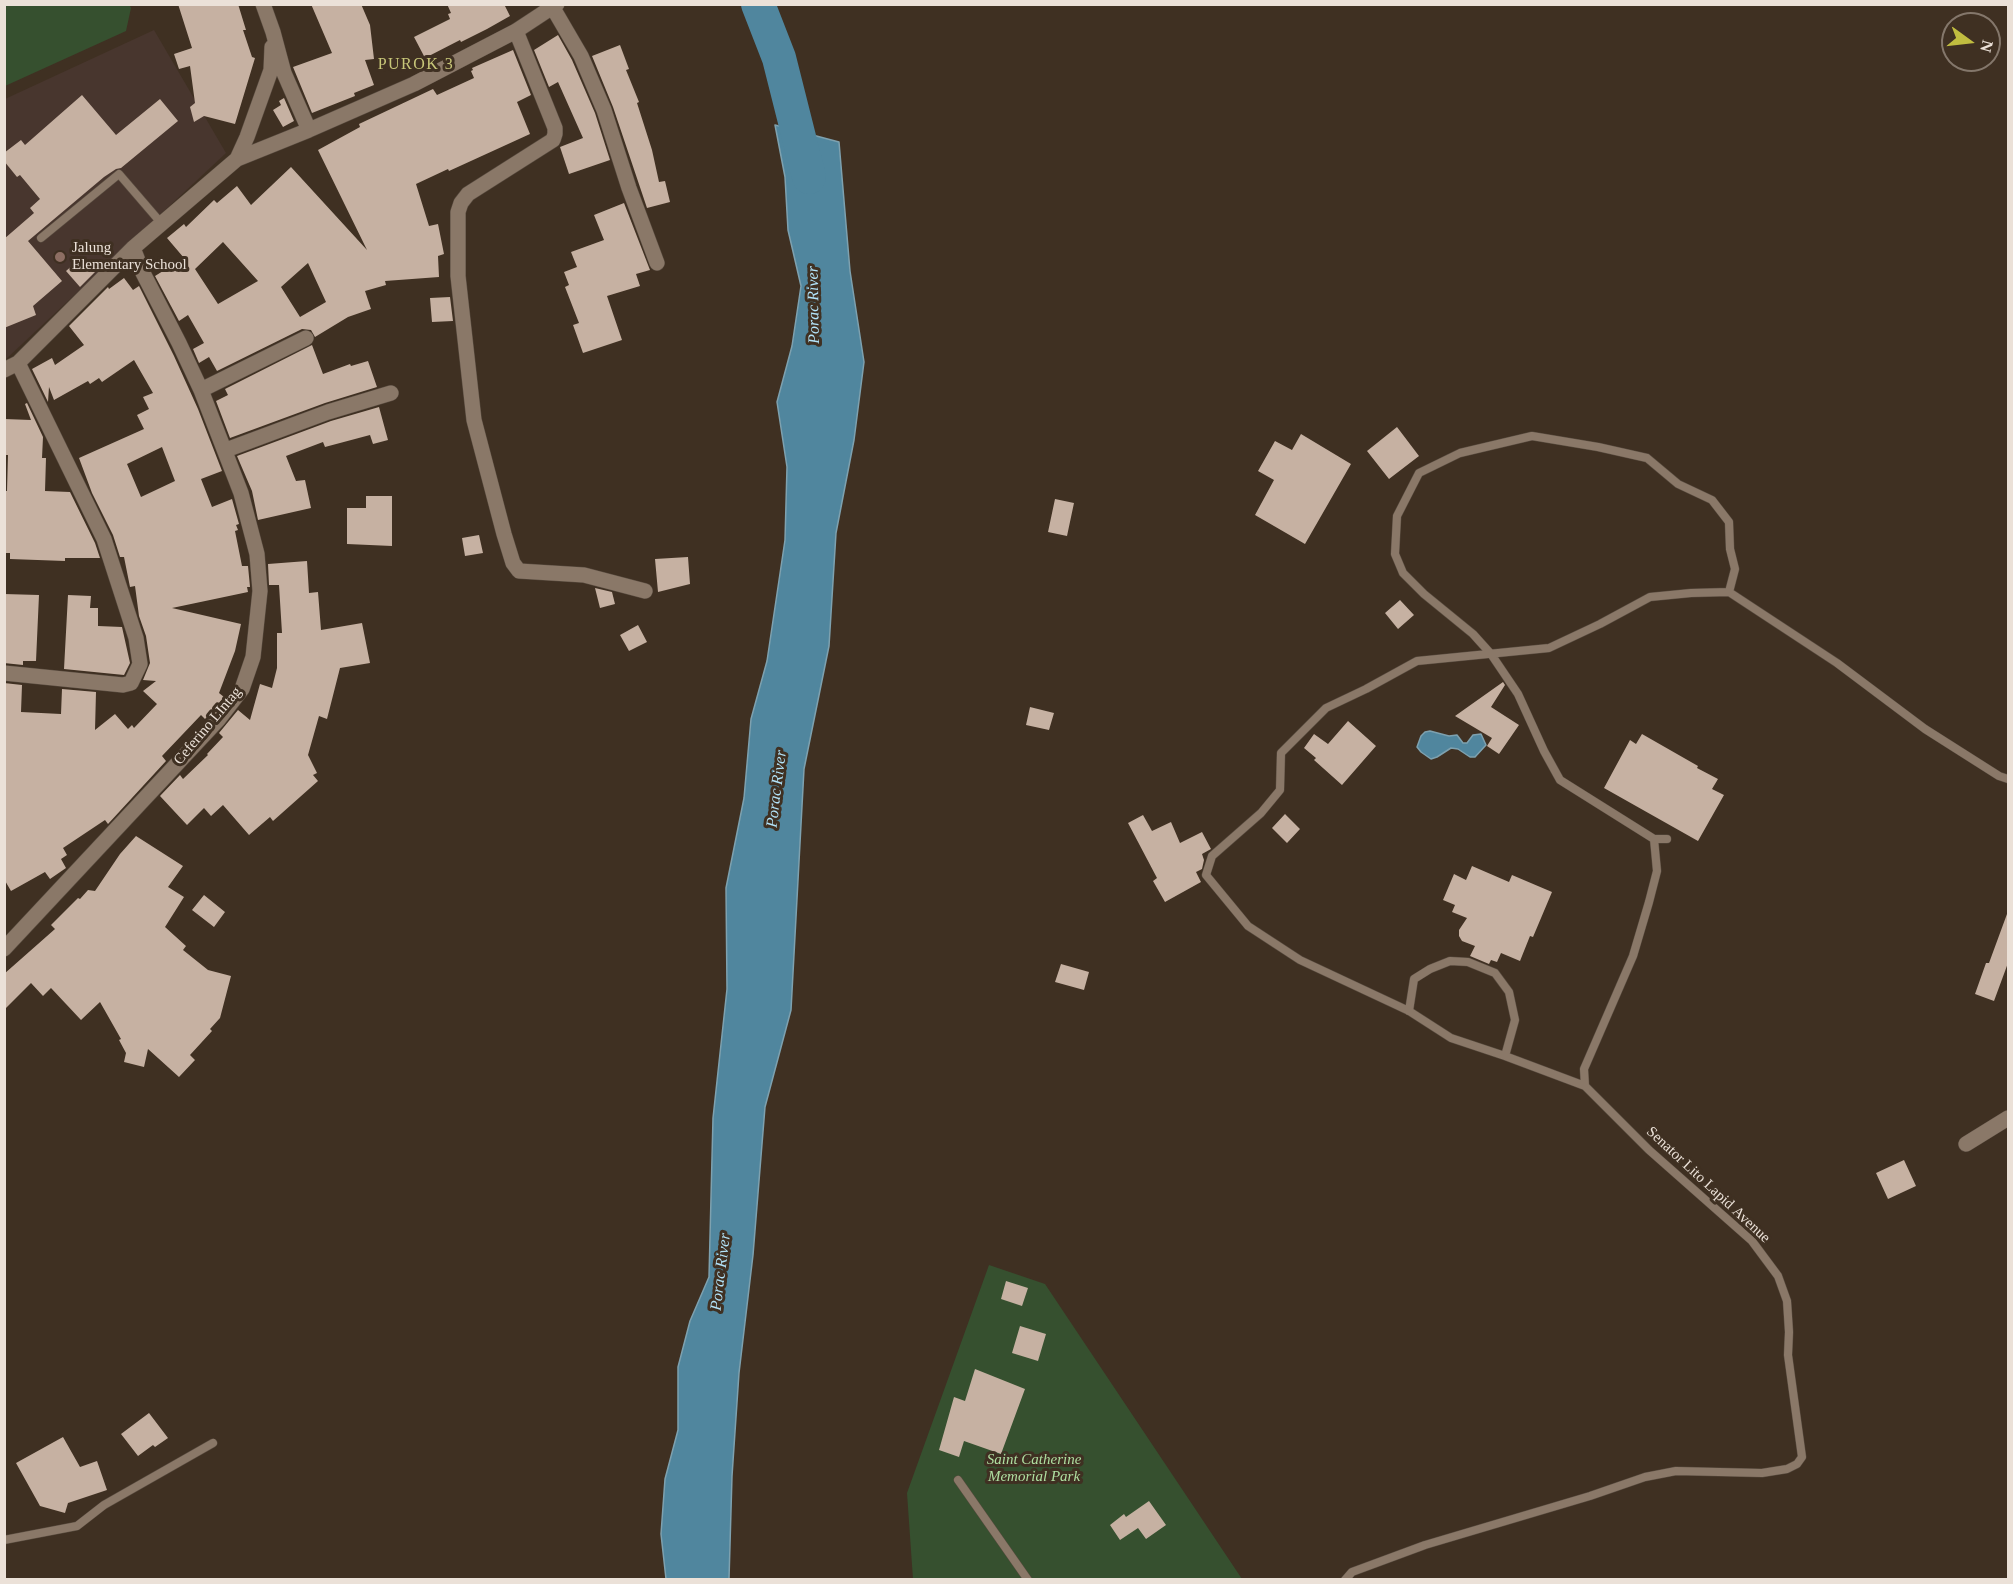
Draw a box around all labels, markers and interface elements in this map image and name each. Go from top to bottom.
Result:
north arrow [1941,12,2001,72]
text: N [1977,38,1997,54]
district label: PUROK 3 [378,55,454,75]
place label: Jalung Elementary School [72,239,187,274]
marker: Jalung Elementary School [53,250,67,264]
water label: Porac River [804,266,824,344]
street label: Ceferino LIntag [170,683,246,769]
water label: Porac River [763,749,791,829]
street label: Senator Lito Lapid Avenue [1642,1123,1774,1247]
water label: Porac River [707,1232,735,1312]
park label: Saint Catherine Memorial Park [987,1451,1081,1486]

